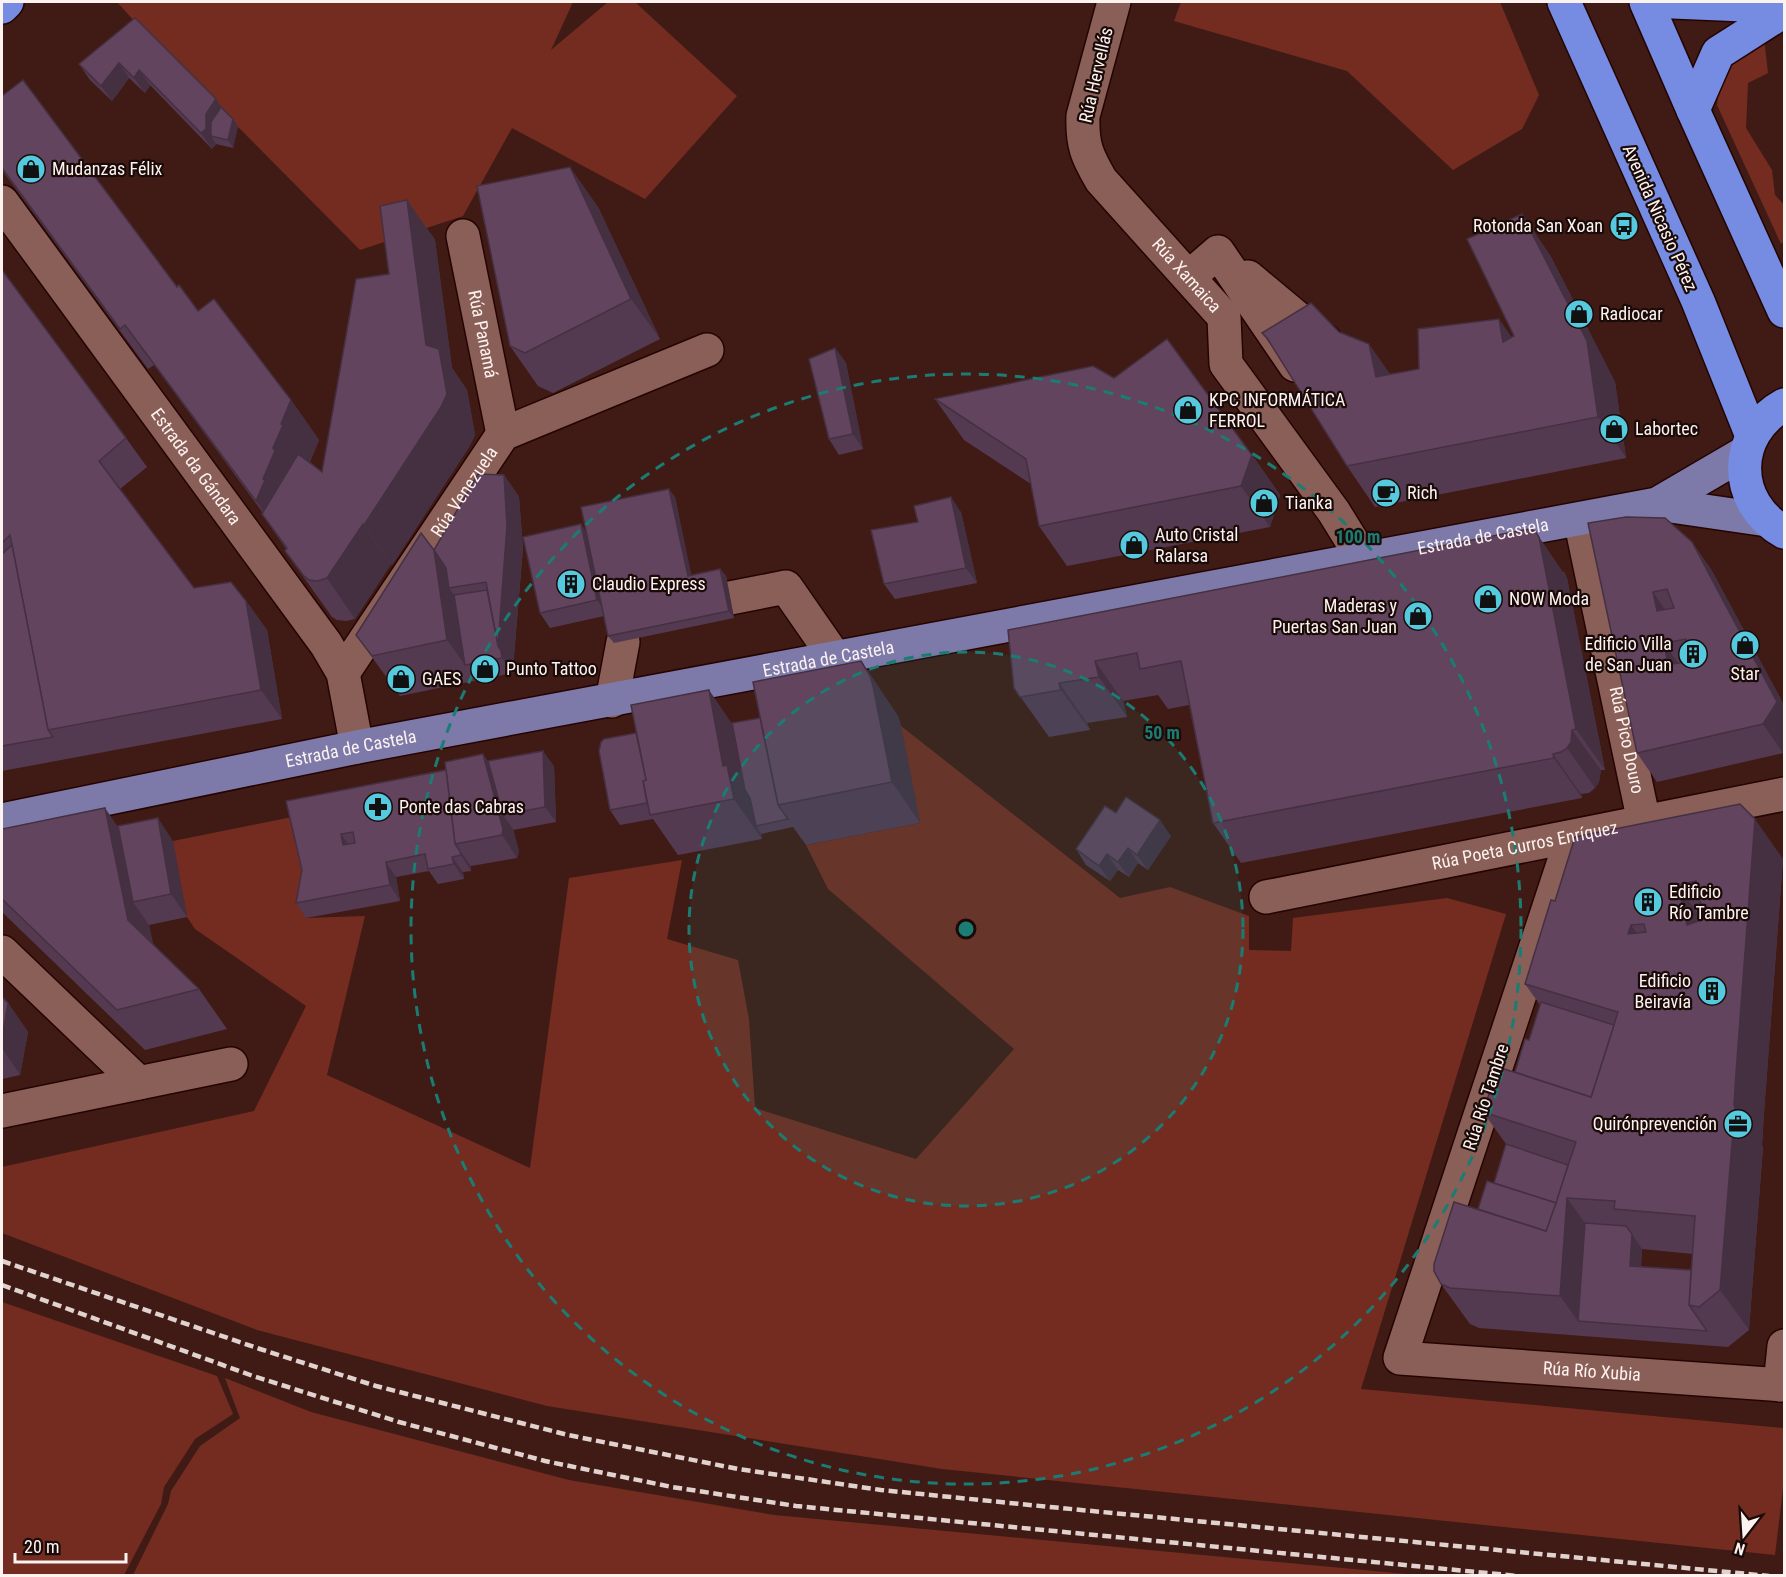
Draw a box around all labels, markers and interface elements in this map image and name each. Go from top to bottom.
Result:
street label: Rúa Hervellás [1074,25,1117,125]
street label: Avenida Nicasio Pérez [1619,141,1702,294]
shop icon: Mudanzas Félix [15,153,47,185]
place label: Mudanzas Félix [52,158,163,179]
bus stop icon: Rotonda San Xoan [1608,210,1640,242]
place label: Rotonda San Xoan [1473,215,1603,236]
street label: Rúa Xamaica [1148,233,1226,317]
street label: Rúa Panamá [464,288,502,380]
shop icon: Radiocar [1563,298,1595,330]
place label: Radiocar [1600,303,1663,324]
place label: KPC INFORMÁTICA FERROL [1209,389,1346,431]
shop icon: KPC INFORMÁTICA FERROL [1172,394,1204,426]
street label: Estrada da Gándara [147,404,246,528]
shop icon: Labortec [1598,413,1630,445]
place label: Labortec [1635,418,1698,439]
street label: Rúa Venezuela [426,442,502,541]
cafe icon: Rich [1370,477,1402,509]
place label: Rich [1407,482,1438,503]
shop icon: Tianka [1248,487,1280,519]
place label: Tianka [1285,492,1333,513]
street label: Estrada de Castela [1416,513,1550,559]
place label: Auto Cristal Ralarsa [1155,524,1238,566]
text: 100 m [1336,526,1380,547]
shop icon: Auto Cristal Ralarsa [1118,529,1150,561]
building icon: Claudio Express [555,568,587,600]
place label: Claudio Express [592,573,706,594]
shop icon: NOW Moda [1472,583,1504,615]
place label: NOW Moda [1509,588,1589,609]
place label: Maderas y Puertas San Juan [1272,595,1397,637]
shop icon: Maderas y Puertas San Juan [1402,600,1434,632]
shop icon: Star [1729,629,1761,661]
place label: Edificio Villa de San Juan [1585,633,1672,675]
street label: Estrada de Castela [761,636,896,681]
building icon: Edificio Villa de San Juan [1677,638,1709,670]
shop icon: Punto Tattoo [469,653,501,685]
place label: Punto Tattoo [506,658,597,679]
shop icon: GAES [385,663,417,695]
place label: Star [1731,663,1760,684]
place label: GAES [422,668,461,689]
street label: Rúa Pico Douro [1606,684,1649,796]
text: 50 m [1144,722,1180,743]
street label: Estrada de Castela [283,725,418,771]
pharmacy icon: Ponte das Cabras [362,791,394,823]
place label: Ponte das Cabras [399,796,524,817]
street label: Rúa Poeta Curros Enríquez [1430,816,1620,874]
place label: Edificio Río Tambre [1669,881,1749,923]
building icon: Edificio Río Tambre [1632,886,1664,918]
centre of rings [956,919,976,939]
place label: Edificio Beiravía [1634,970,1691,1012]
building icon: Edificio Beiravía [1696,975,1728,1007]
street label: Rúa Río Tambre [1458,1041,1513,1153]
office icon: Quirónprevención [1722,1108,1754,1140]
place label: Quirónprevención [1593,1113,1717,1134]
street label: Rúa Río Xubia [1542,1357,1642,1385]
north arrow [1714,1505,1774,1565]
scale bar [15,1526,126,1564]
text: 20 m [24,1536,59,1557]
text: N [1732,1538,1747,1559]

